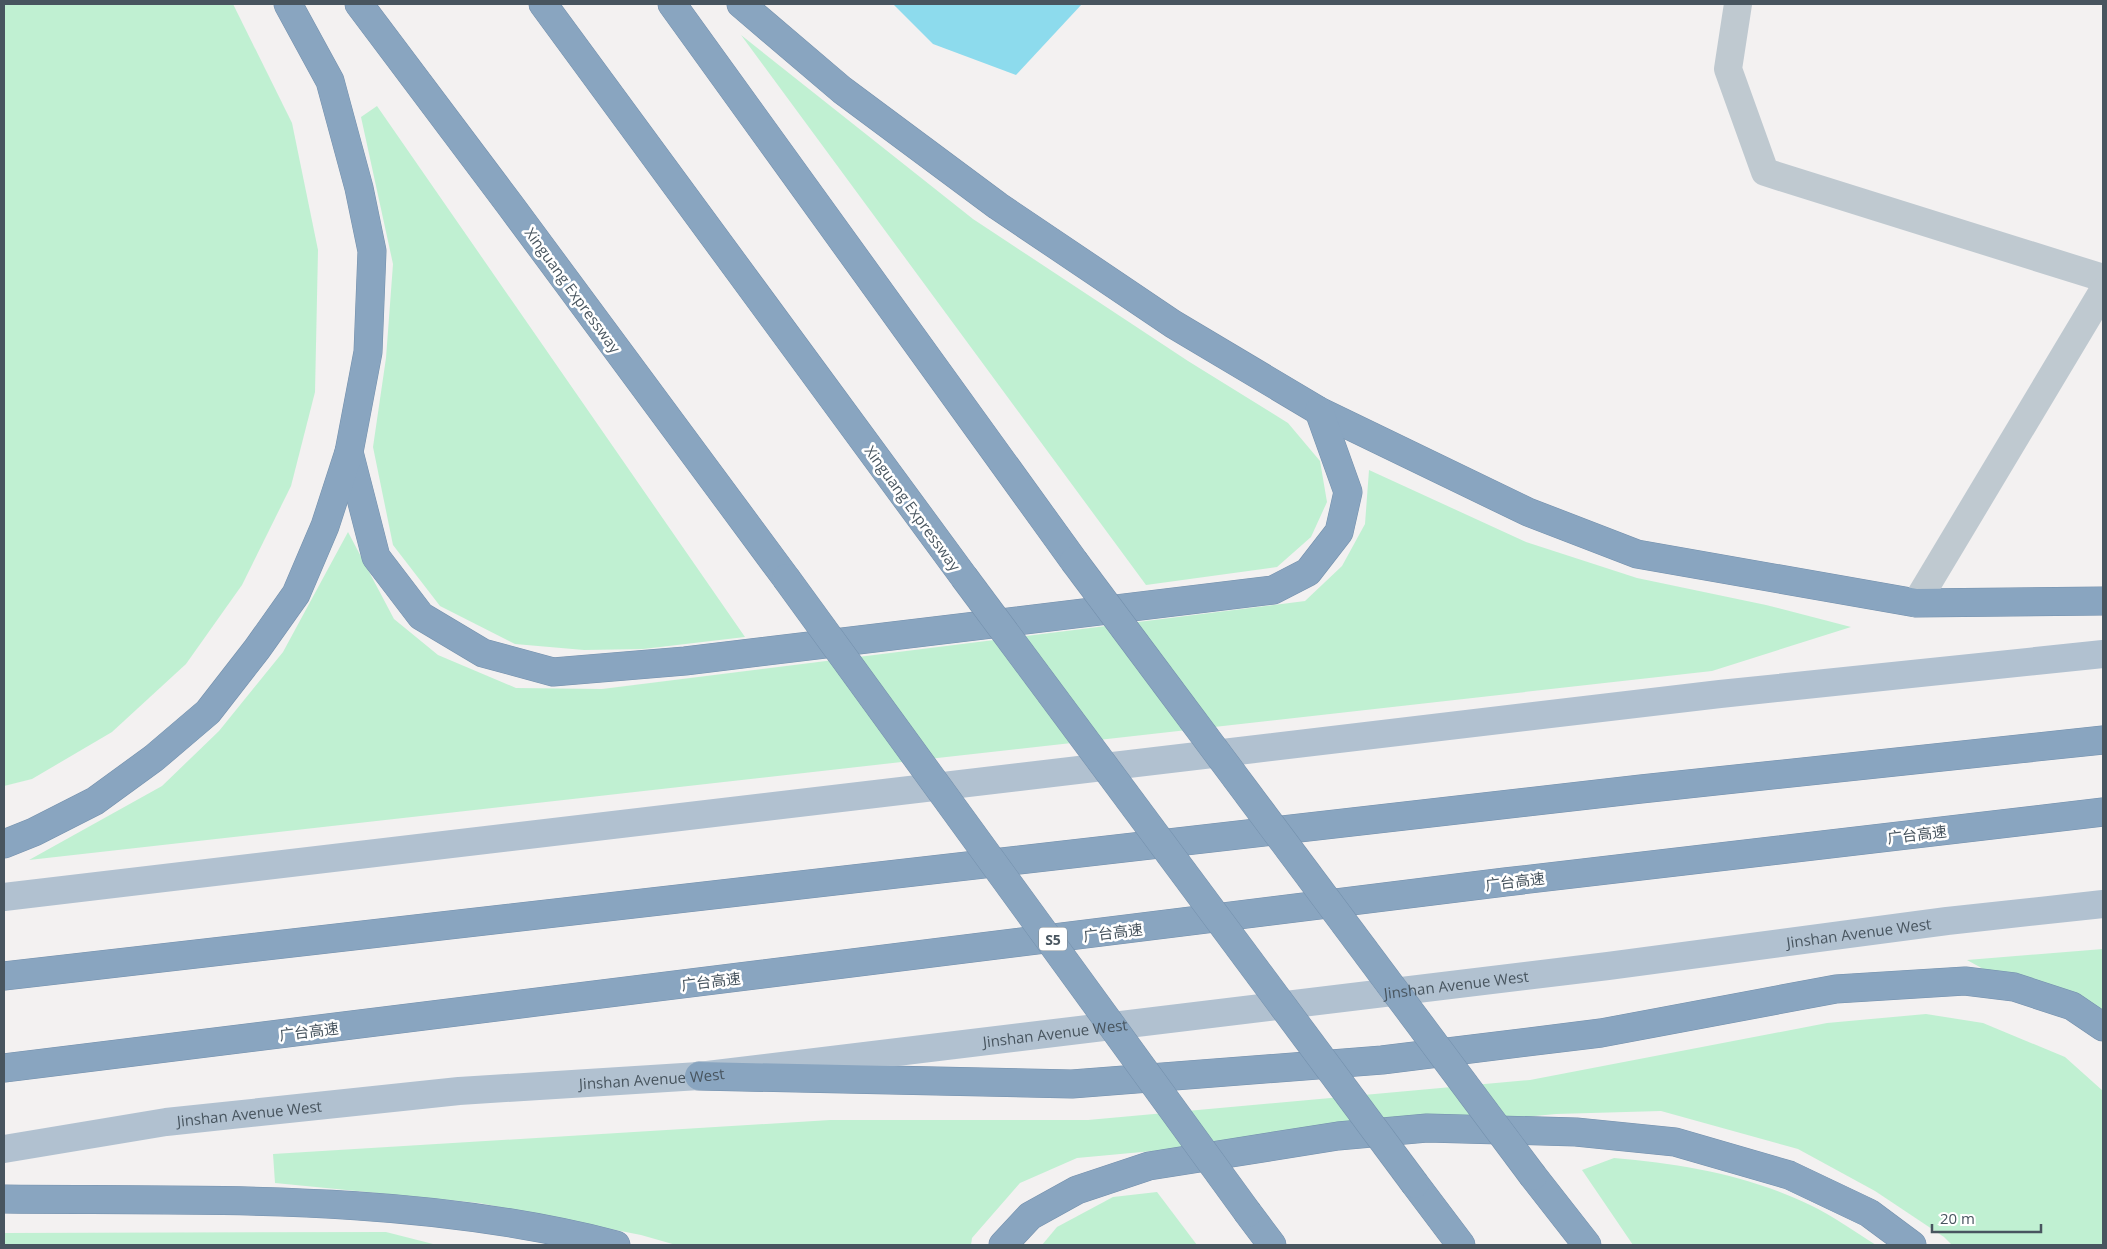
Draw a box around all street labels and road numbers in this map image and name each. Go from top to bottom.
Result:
street label: Xinguang Expressway [521,223,626,357]
street label: Xinguang Expressway [861,441,966,575]
street label: 广台高速 [1886,820,1948,848]
street label: 广台高速 [1484,867,1546,895]
street label: Jinshan Avenue West [1783,913,1932,952]
street label: 广台高速 [1082,918,1144,946]
road number: S5 [1039,928,1067,951]
street label: Jinshan Avenue West [1381,966,1530,1003]
street label: 广台高速 [680,967,742,995]
street label: Jinshan Avenue West [979,1014,1129,1052]
street label: 广台高速 [278,1017,340,1045]
street label: Jinshan Avenue West [576,1063,726,1094]
street label: Jinshan Avenue West [174,1096,323,1131]

